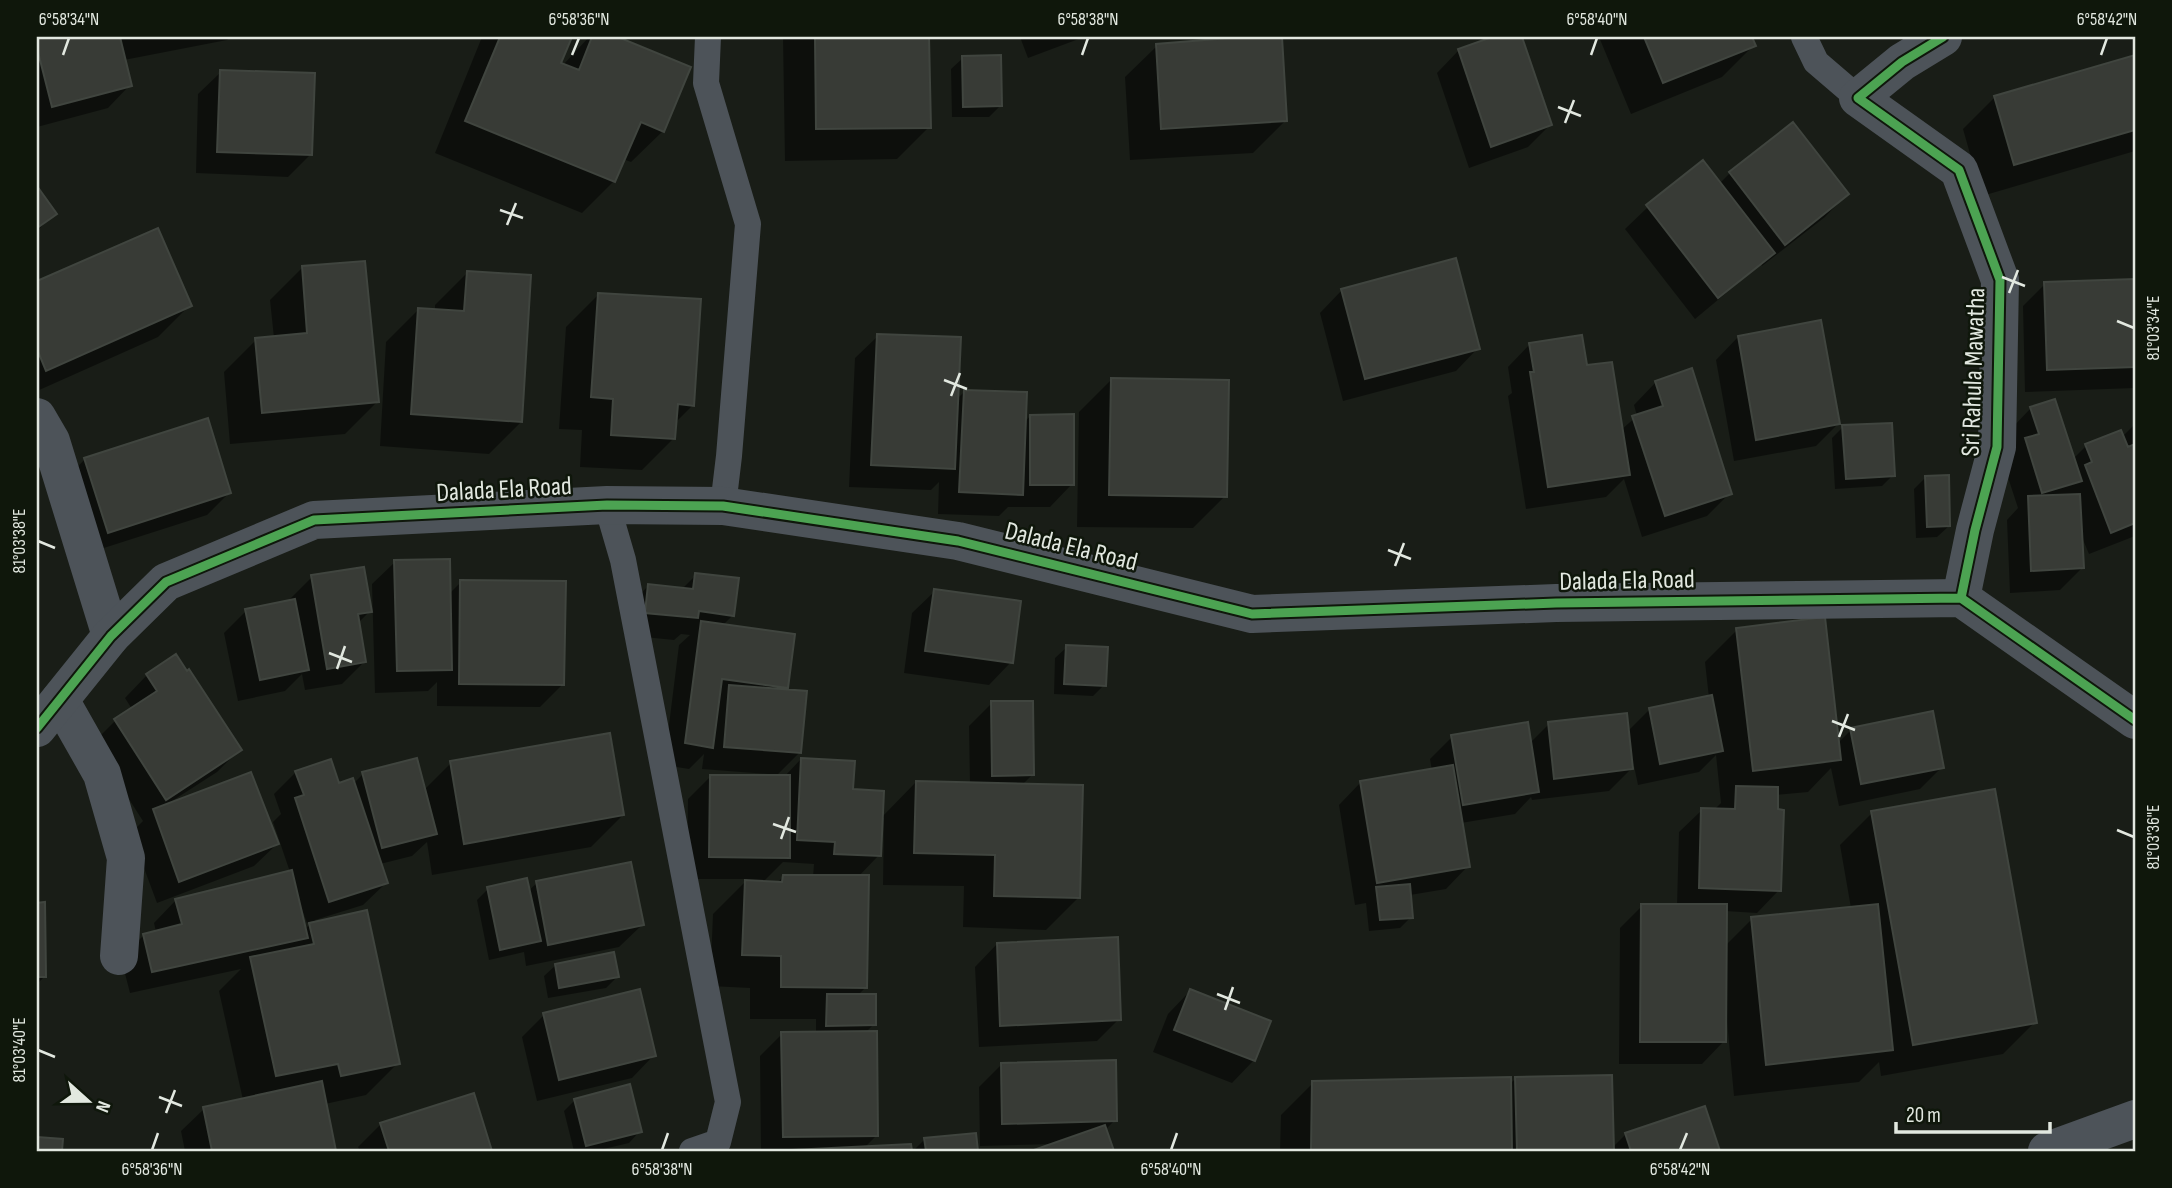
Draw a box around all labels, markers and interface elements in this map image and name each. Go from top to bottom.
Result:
text: 6°58'34"N [39,9,99,30]
text: 6°58'36"N [549,9,609,30]
text: 6°58'38"N [1058,9,1118,30]
text: 6°58'40"N [1566,9,1628,30]
text: 6°58'42"N [2077,9,2137,30]
street label: Sri Rahula Mawatha [1956,287,1992,457]
text: 81°03'34"E [2143,296,2164,360]
street label: Dalada Ela Road [436,471,572,509]
text: 81°03'38"E [9,509,30,573]
street label: Dalada Ela Road [1002,516,1140,578]
street label: Dalada Ela Road [1559,564,1695,598]
text: 81°03'36"E [2143,804,2164,870]
text: 81°03'40"E [9,1017,30,1083]
north arrow [52,1066,122,1136]
scale bar [1896,1090,2050,1134]
text: N [90,1098,115,1115]
text: 20 m [1906,1103,1941,1128]
text: 6°58'36"N [122,1159,182,1180]
text: 6°58'38"N [632,1159,692,1180]
text: 6°58'40"N [1140,1159,1202,1180]
text: 6°58'42"N [1650,1159,1710,1180]

